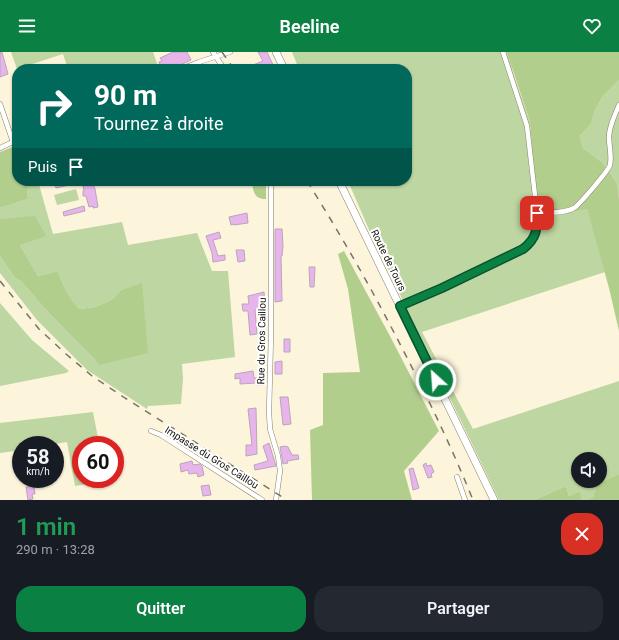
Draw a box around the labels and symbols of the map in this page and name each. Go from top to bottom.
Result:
pin [520,196,554,230]
street label: Route de Tours [369,228,408,293]
street label: Rue du Gros Caillou [255,297,268,385]
position arrow [415,359,457,401]
street label: Impasse du Gros Caillou [163,424,261,491]
speed limit sign: 60 [72,436,124,488]

